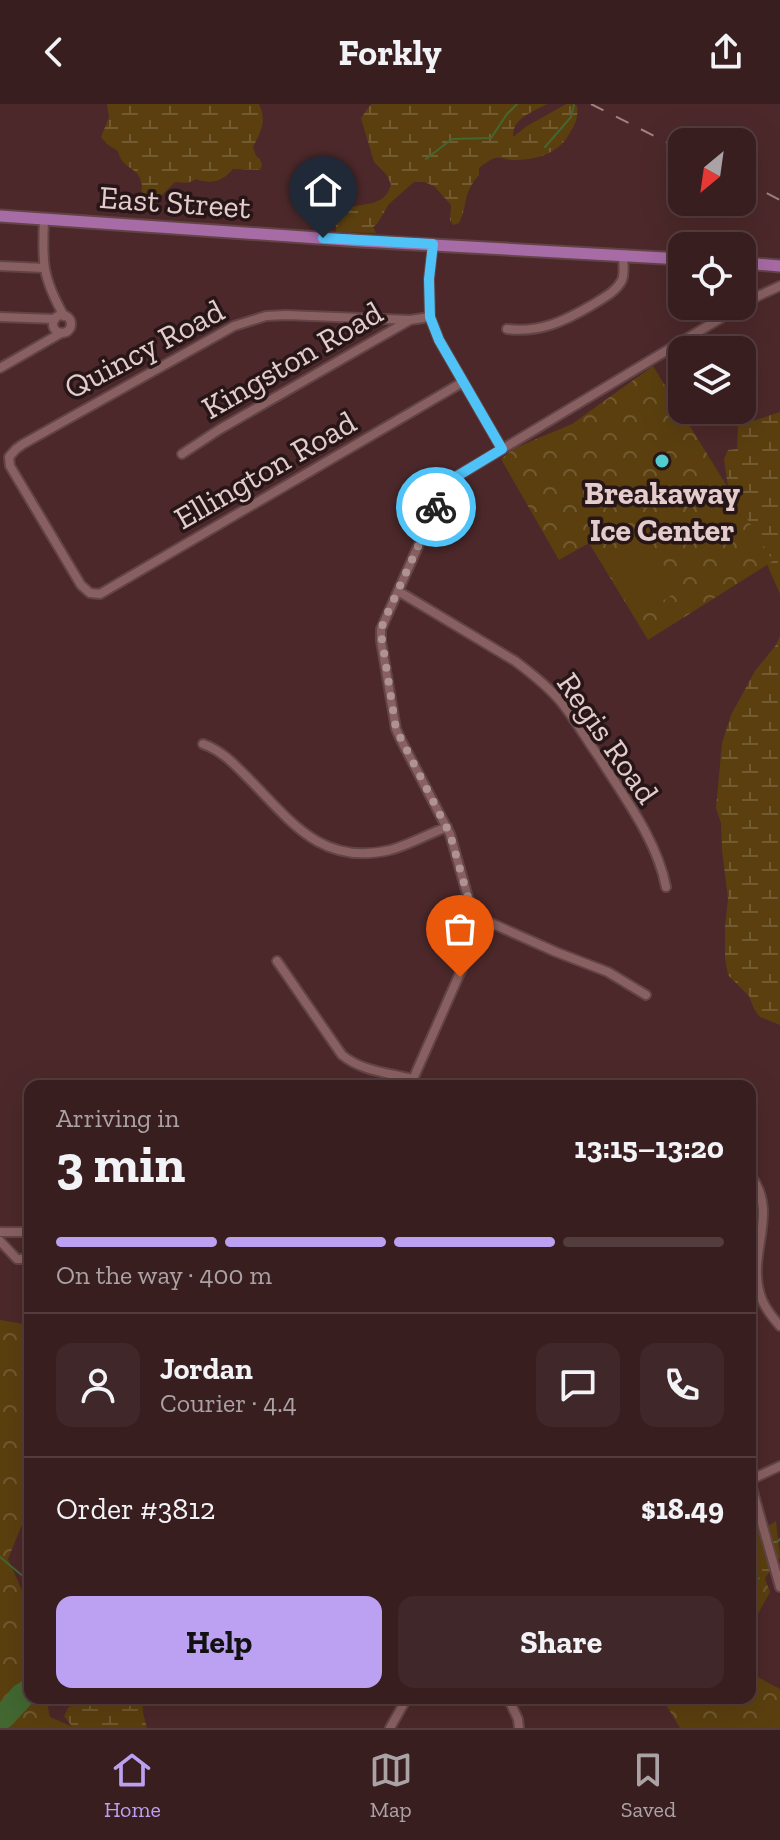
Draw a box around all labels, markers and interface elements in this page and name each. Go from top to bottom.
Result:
icon: back [32,30,76,74]
icon: share [704,30,748,74]
text: Forkly [338,31,442,74]
north arrow [668,128,756,216]
map controls [668,128,756,424]
pin [289,156,357,238]
icon: home [301,168,345,212]
street label: East Street [98,178,252,226]
button: locate [668,232,756,320]
street label: Quincy Road [58,291,231,407]
street label: Kingston Road [195,293,389,427]
button: layers [668,336,756,424]
street label: Ellington Road [167,402,363,537]
marker: Breakaway Ice Center [653,452,671,470]
courier [396,467,476,547]
place label: Breakaway Ice Center [584,474,740,549]
icon: bike [414,485,458,529]
street label: Regis Road [549,665,667,811]
pin [426,895,494,977]
icon: bag [438,907,482,951]
text: Arriving in [56,1102,179,1134]
text: 13:15–13:20 [574,1130,724,1166]
text: 3 min [56,1133,185,1195]
text: On the way · 400 m [56,1259,272,1291]
button: person [56,1343,140,1427]
button: chat [536,1343,620,1427]
button: phone [640,1343,724,1427]
text: Jordan [160,1351,253,1387]
text: Courier · 4.4 [160,1387,297,1419]
text: Order #3812 [56,1491,216,1527]
text: $18.49 [641,1491,724,1527]
button: Help [56,1596,382,1688]
button: Share [398,1596,724,1688]
tab: Home [104,1748,161,1823]
tab: Map [369,1748,413,1823]
tab: Saved [621,1748,676,1823]

